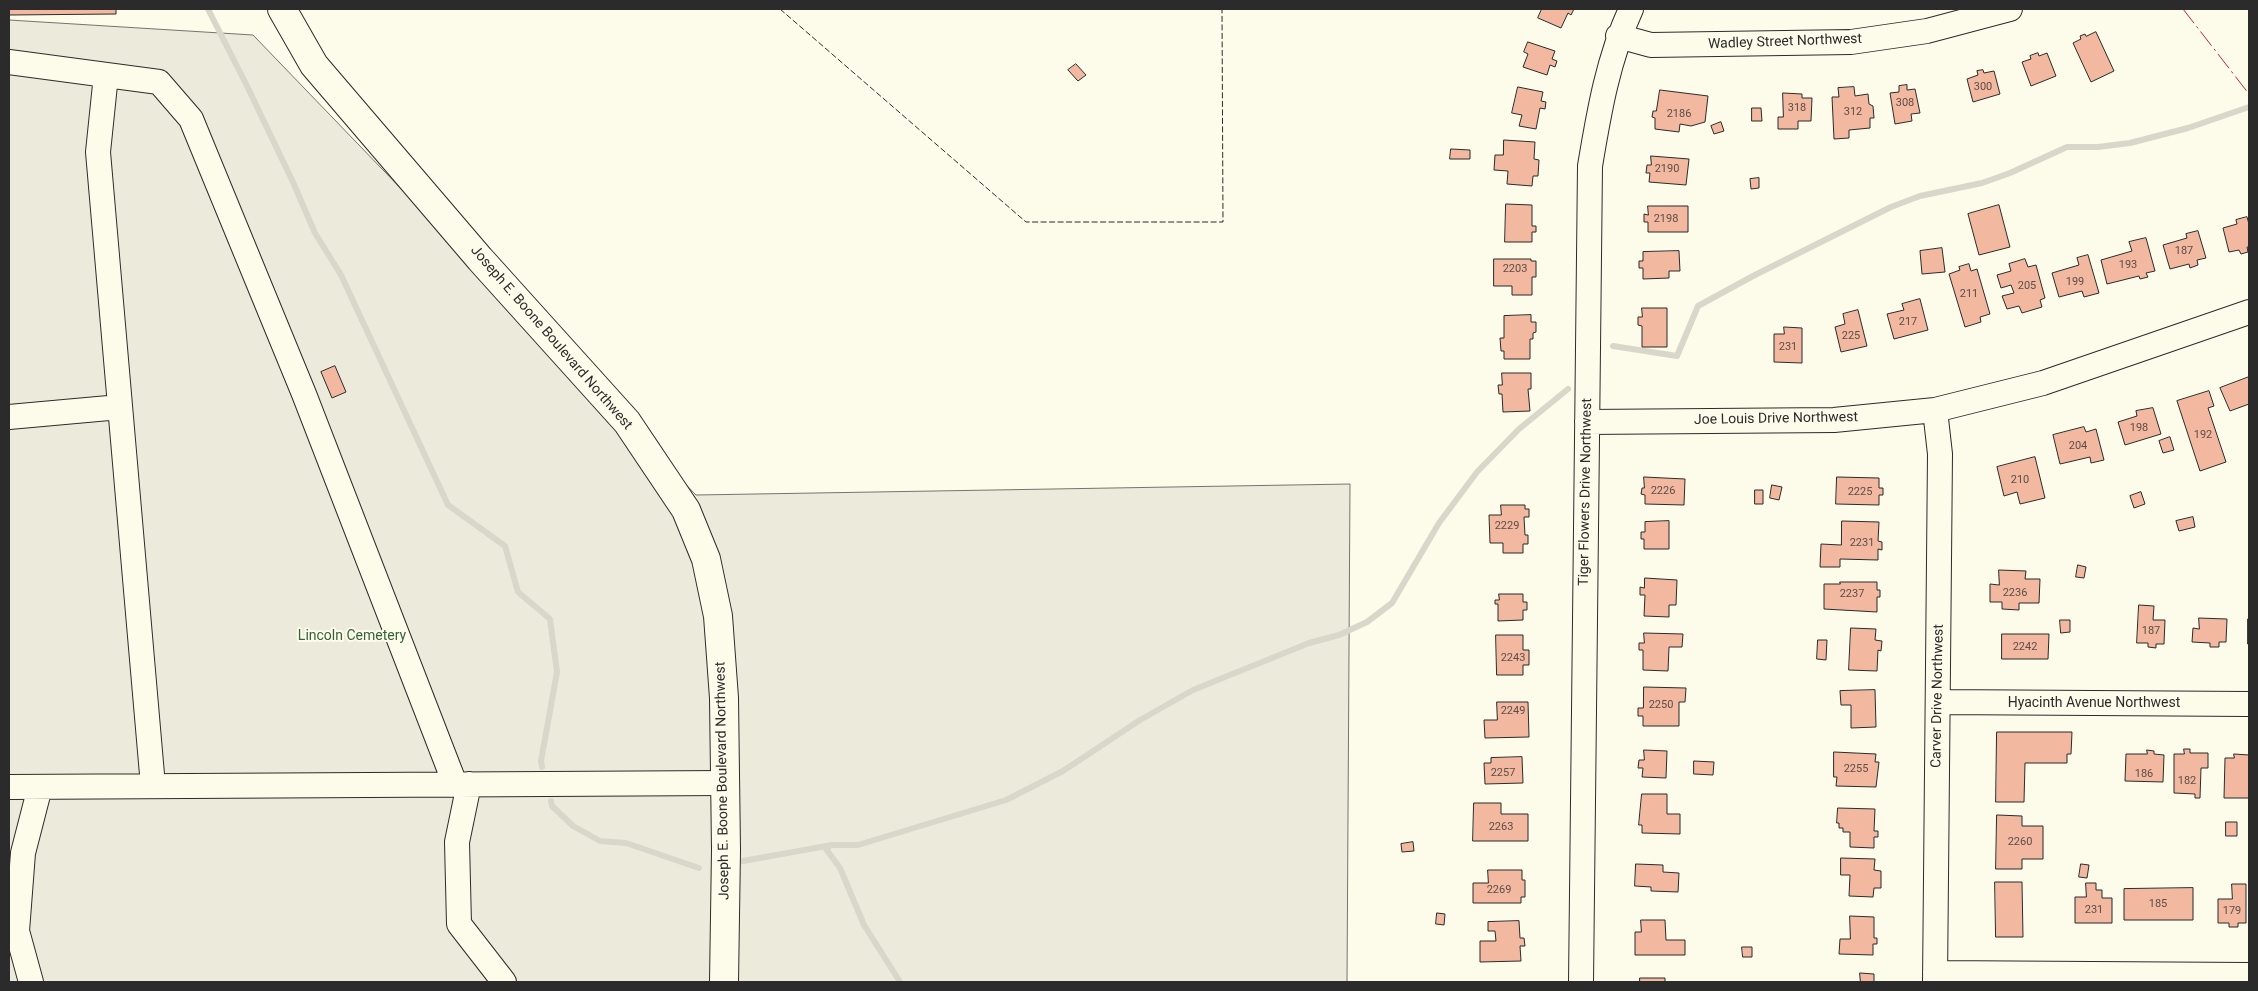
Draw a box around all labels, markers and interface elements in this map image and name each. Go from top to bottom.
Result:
street label: Wadley Street Northwest [1708,31,1862,53]
house number: 300 [1974,80,1992,94]
house number: 308 [1896,96,1914,110]
house number: 318 [1788,101,1806,115]
house number: 312 [1844,105,1862,119]
house number: 2186 [1667,107,1691,121]
house number: 2190 [1655,162,1679,176]
house number: 2198 [1654,212,1678,226]
street label: Joseph E. Boone Boulevard Northwest [466,243,636,433]
house number: 187 [2175,244,2193,258]
house number: 193 [2119,258,2137,272]
house number: 2203 [1503,262,1527,276]
house number: 199 [2066,275,2084,289]
house number: 205 [2018,279,2036,293]
house number: 211 [1960,287,1978,301]
house number: 217 [1899,315,1917,329]
house number: 225 [1842,329,1860,343]
house number: 231 [1779,340,1797,354]
street label: Tiger Flowers Drive Northwest [1576,398,1596,586]
street label: Joe Louis Drive Northwest [1694,409,1858,429]
house number: 198 [2130,421,2148,435]
house number: 192 [2194,428,2212,442]
house number: 204 [2069,439,2087,453]
house number: 210 [2011,473,2029,487]
house number: 2226 [1651,484,1675,498]
house number: 2225 [1848,485,1872,499]
house number: 2229 [1495,519,1519,533]
house number: 2231 [1850,536,1874,550]
house number: 2236 [2003,586,2027,600]
house number: 2237 [1840,587,1864,601]
street label: Carver Drive Northwest [1928,624,1948,768]
house number: 187 [2142,624,2160,638]
park label: Lincoln Cemetery [298,628,406,644]
house number: 2242 [2013,640,2037,654]
house number: 2243 [1501,651,1525,665]
street label: Joseph E. Boone Boulevard Northwest [713,662,733,900]
street label: Hyacinth Avenue Northwest [2008,695,2180,711]
house number: 2250 [1649,698,1673,712]
house number: 2249 [1501,704,1525,718]
house number: 2255 [1844,762,1868,776]
house number: 2257 [1491,766,1515,780]
house number: 186 [2135,767,2153,781]
house number: 182 [2178,774,2196,788]
house number: 2263 [1489,820,1513,834]
house number: 2260 [2008,835,2032,849]
house number: 2269 [1487,883,1511,897]
house number: 185 [2149,897,2167,911]
house number: 231 [2085,903,2103,917]
house number: 179 [2223,904,2241,918]

